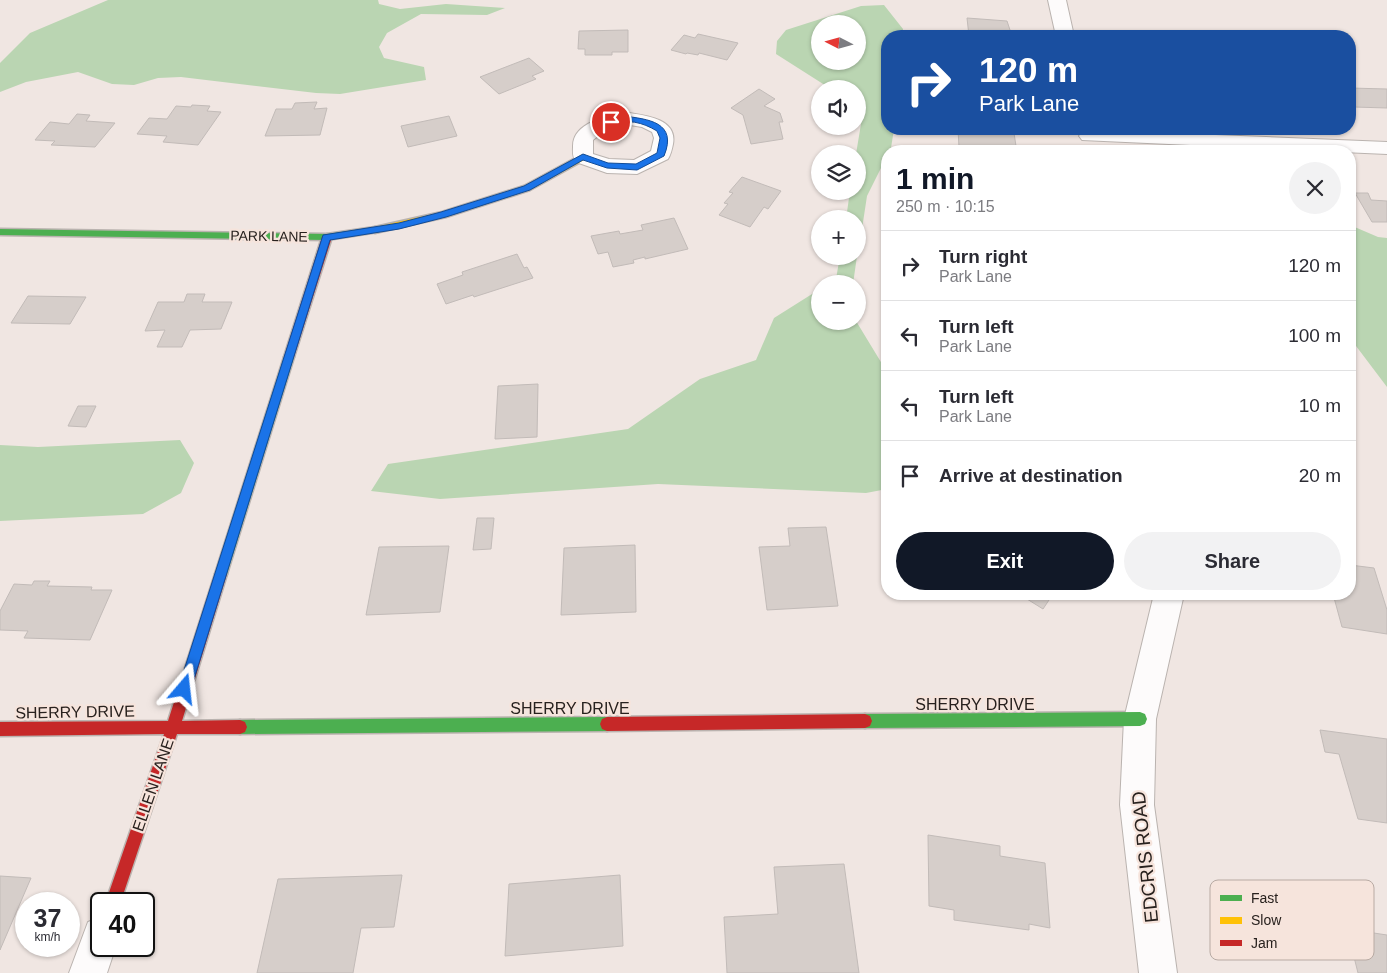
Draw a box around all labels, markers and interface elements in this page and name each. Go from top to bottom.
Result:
north arrow [811,15,866,70]
map controls [811,15,866,330]
icon: right [896,50,961,115]
text: 120 m [979,50,1078,89]
button: sound [811,80,866,135]
text: Park Lane [979,91,1079,116]
pin [590,101,632,143]
icon: arrive [597,108,625,136]
button: layers [811,145,866,200]
text: 1 min [896,162,974,195]
button: close [1289,162,1341,214]
text: 250 m · 10:15 [896,198,995,215]
button: + [811,210,866,265]
street label: PARK LANE [230,227,308,245]
text: Turn right [939,246,1027,267]
icon: right [896,252,924,280]
text: 120 m [1288,255,1341,276]
text: Park Lane [939,268,1012,285]
button: − [811,275,866,330]
text: Turn left [939,316,1014,337]
icon: left [896,322,924,350]
text: 100 m [1288,325,1341,346]
text: Park Lane [939,338,1012,355]
text: Turn left [939,386,1014,407]
icon: left [896,392,924,420]
text: 10 m [1299,395,1341,416]
text: Park Lane [939,408,1012,425]
icon: arrive [896,462,924,490]
text: Arrive at destination [939,465,1123,486]
text: 20 m [1299,465,1341,486]
button: Exit [896,532,1114,590]
button: Share [1124,532,1341,590]
position arrow [157,662,209,714]
street label: SHERRY DRIVE [915,696,1035,713]
street label: SHERRY DRIVE [510,700,630,717]
street label: SHERRY DRIVE [15,702,135,722]
street label: ELLEN LANE [129,736,177,834]
street label: EDCRIS ROAD [1128,790,1162,924]
legend [1210,880,1374,960]
text: Fast [1251,890,1278,906]
speed limit sign: 40 [90,892,155,957]
text: 37 [34,904,61,932]
text: Slow [1251,912,1282,928]
text: km/h [34,930,61,944]
text: Jam [1251,935,1277,951]

